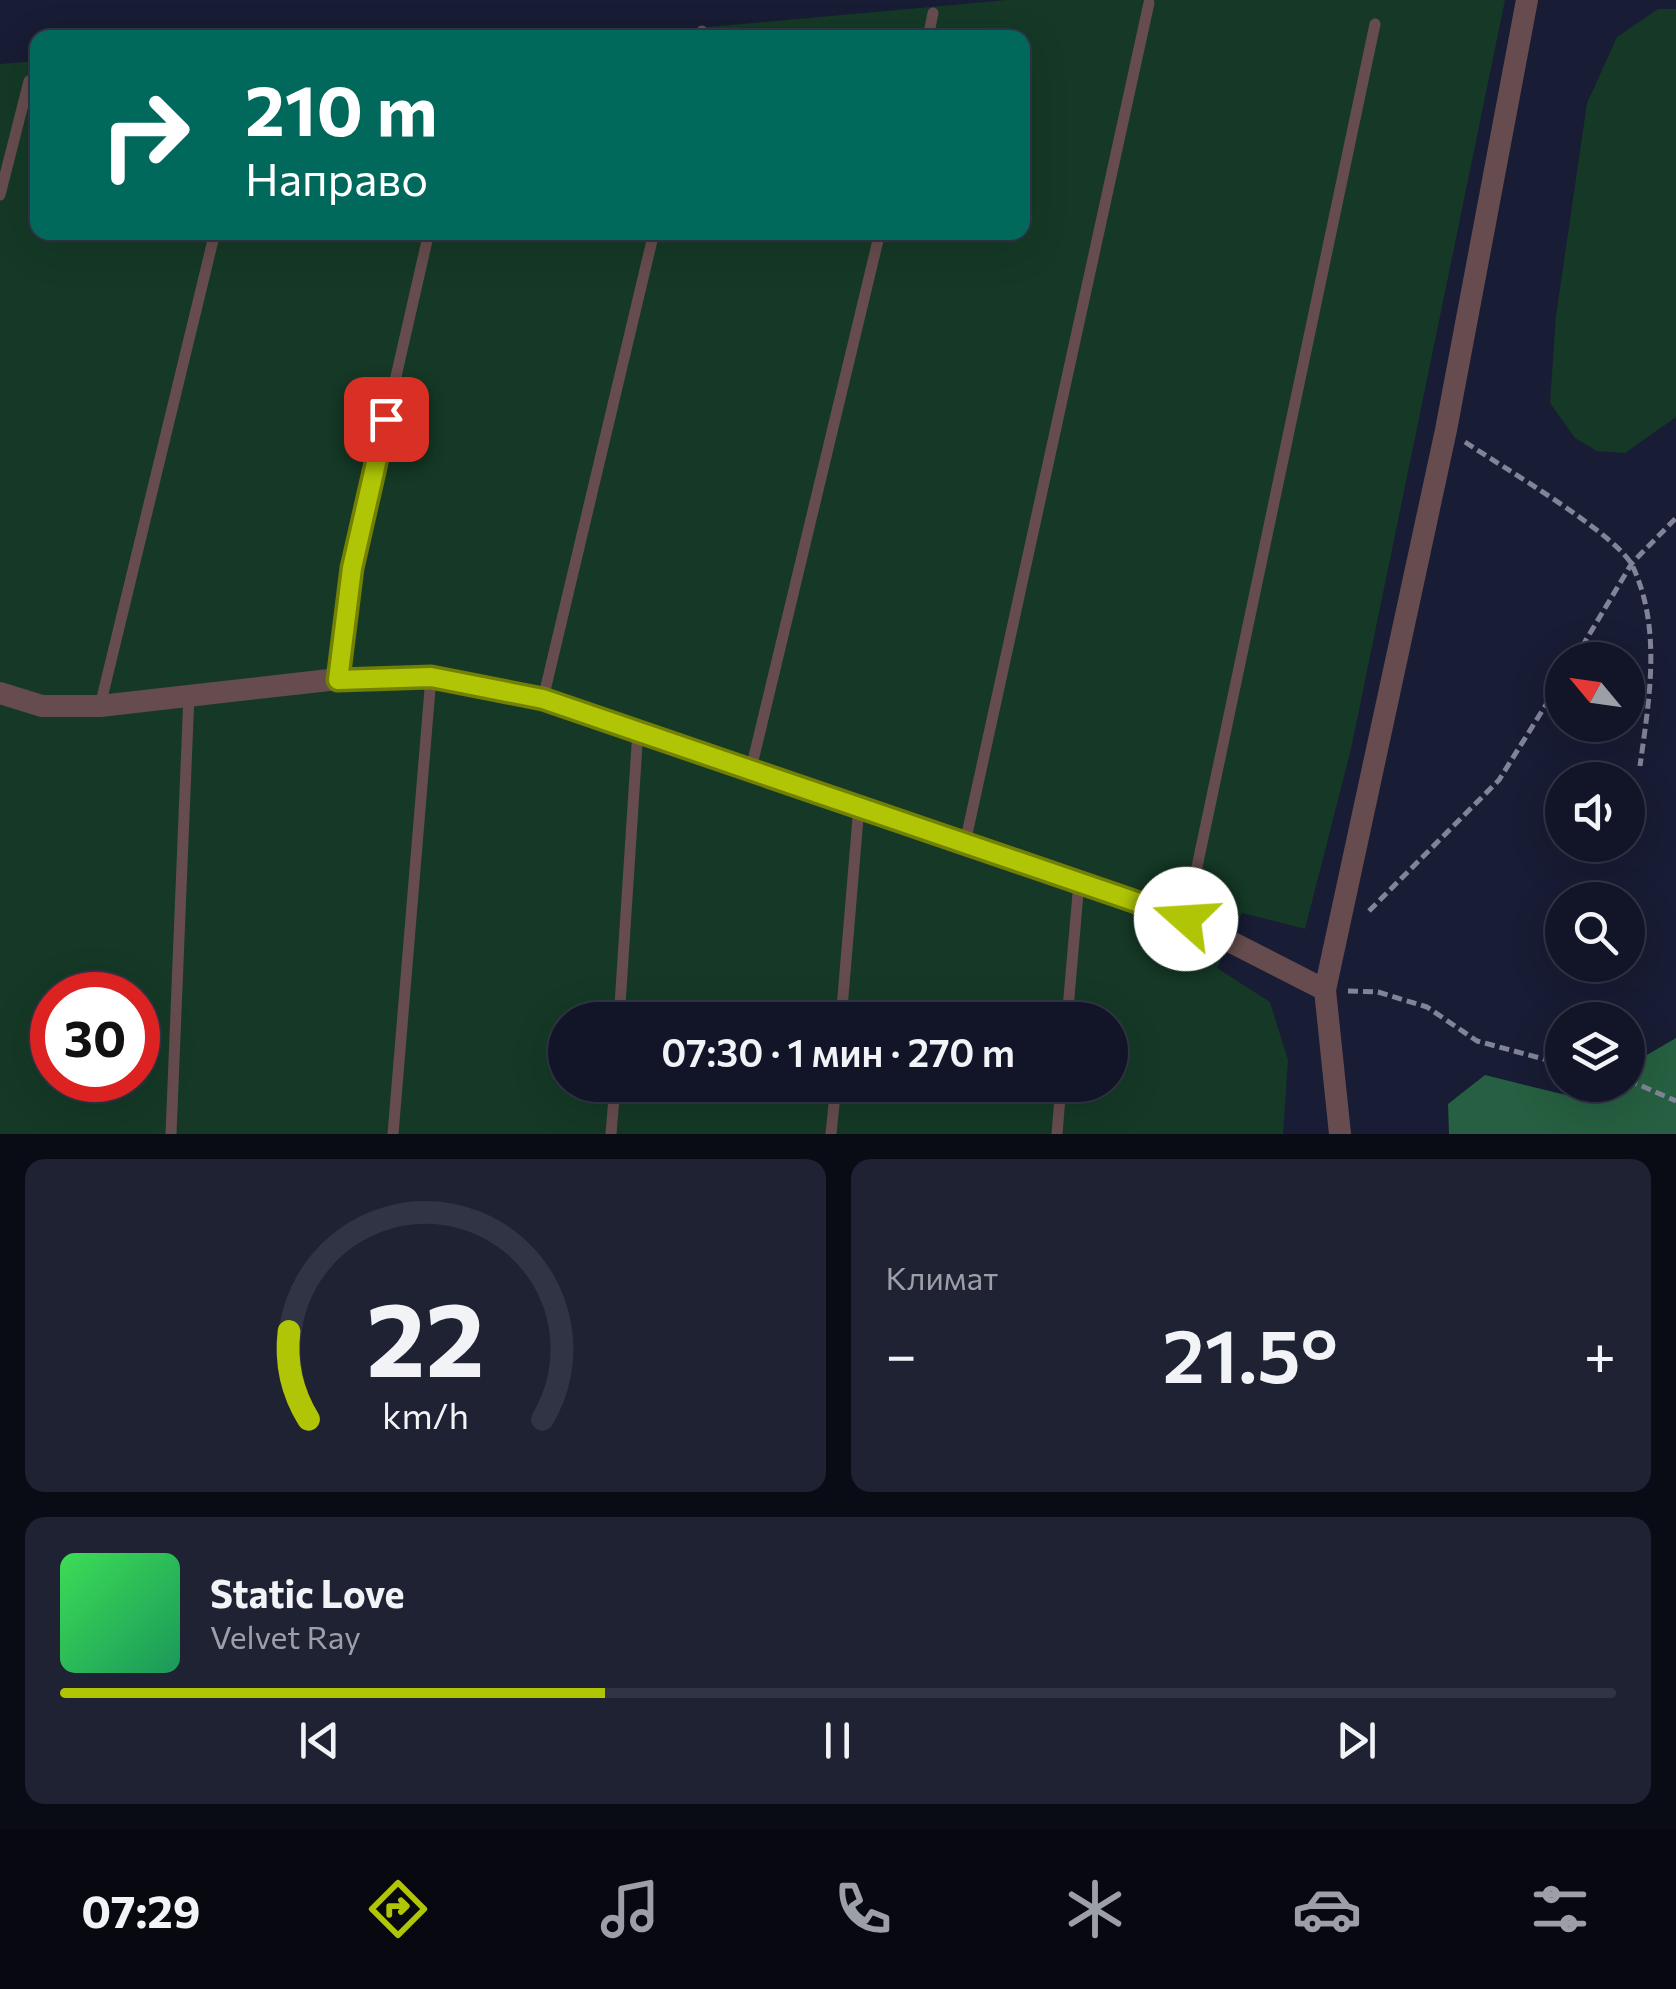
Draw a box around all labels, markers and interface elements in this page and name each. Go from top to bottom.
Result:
text: 210 m [245,65,437,150]
icon: right [80,70,210,200]
text: Направо [245,150,428,205]
pin [344,377,429,462]
icon: arrive [359,392,414,447]
north arrow [1545,642,1645,742]
map controls [1545,642,1645,1102]
button: sound [1545,762,1645,862]
position arrow [1134,867,1238,971]
button: search [1545,882,1645,982]
speed limit sign: 30 [30,972,160,1102]
button: layers [1545,1002,1645,1102]
text: 07:30 · 1 мин · 270 m [661,1028,1015,1075]
text: Климат [886,1257,998,1297]
text: 22 [366,1271,484,1398]
text: 21.5° [1163,1307,1338,1398]
text: − [886,1319,917,1386]
text: + [1584,1319,1616,1386]
text: km/h [382,1393,469,1436]
text: Static Love [210,1569,405,1616]
text: Velvet Ray [210,1616,361,1656]
icon: previous [292,1713,347,1768]
icon: pause [810,1713,865,1768]
icon: next [1329,1713,1384,1768]
icon: directions [363,1874,433,1944]
icon: music [595,1874,665,1944]
icon: phone [828,1874,898,1944]
icon: climate [1060,1874,1130,1944]
icon: car [1292,1874,1362,1944]
icon: filters [1525,1874,1595,1944]
text: 07:29 [81,1882,200,1937]

